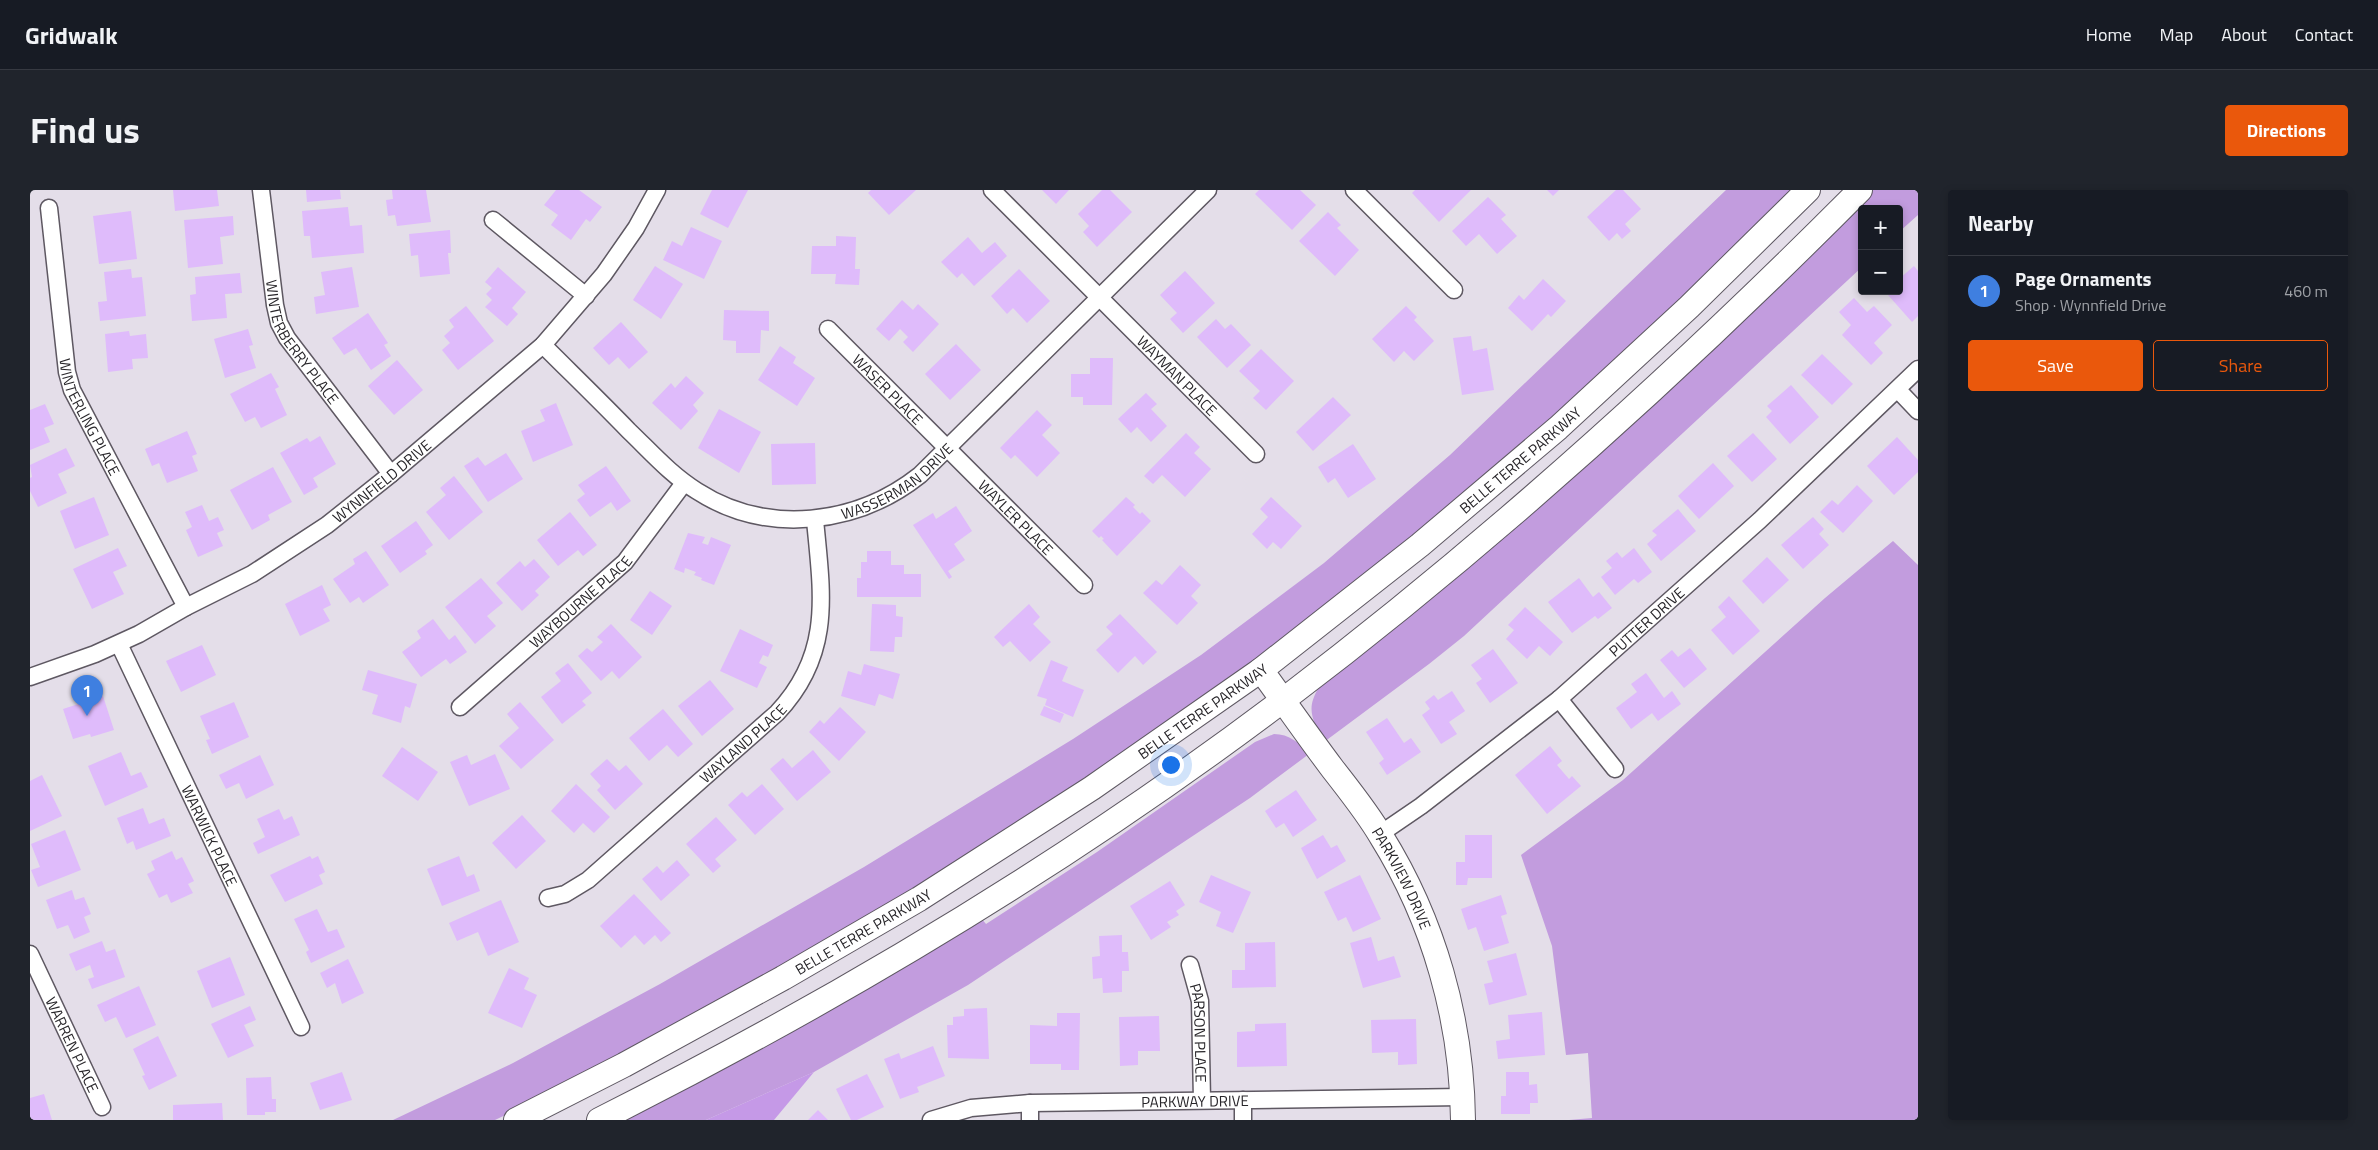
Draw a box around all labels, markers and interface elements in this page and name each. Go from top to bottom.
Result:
text: Gridwalk [25,17,118,53]
text: Home [2086,21,2132,48]
text: Map [2160,21,2193,48]
text: About [2221,21,2267,48]
text: Contact [2295,21,2353,48]
text: Find us [30,103,140,157]
button: Directions [2225,105,2348,156]
map controls [1858,205,1903,295]
button: + [1858,205,1903,250]
text: Nearby [1968,207,2033,239]
button: − [1858,250,1903,295]
text: Page Ornaments [2015,264,2152,293]
street label: WINTERBERRY PLACE [261,278,345,409]
text: 1 [1980,279,1988,303]
text: 460 m [2284,279,2328,303]
text: Shop · Wynnfield Drive [2015,293,2166,317]
street label: WAYMAN PLACE [1132,330,1223,421]
button: Save [1968,340,2143,391]
button: Share [2153,340,2328,391]
street label: WASER PLACE [847,348,929,430]
street label: WINTERLING PLACE [54,357,126,480]
street label: BELLE TERRE PARKWAY [1454,401,1586,519]
street label: WYNNFIELD DRIVE [327,434,436,528]
street label: WASSERMAN DRIVE [838,437,958,525]
street label: WAYLER PLACE [973,474,1059,560]
street label: WAYBOURNE PLACE [524,551,638,653]
street label: PUTTER DRIVE [1603,581,1689,662]
street label: BELLE TERRE PARKWAY [1133,657,1273,764]
pin: 1 [71,675,103,716]
street label: WAYLAND PLACE [694,698,792,788]
your location [1158,752,1184,778]
street label: WARWICK PLACE [176,781,244,890]
street label: PARKVIEW DRIVE [1367,822,1438,933]
street label: BELLE TERRE PARKWAY [791,883,936,980]
street label: PARSON PLACE [1184,980,1213,1083]
street label: WARREN PLACE [40,993,105,1096]
street label: PARKWAY DRIVE [1141,1088,1249,1113]

